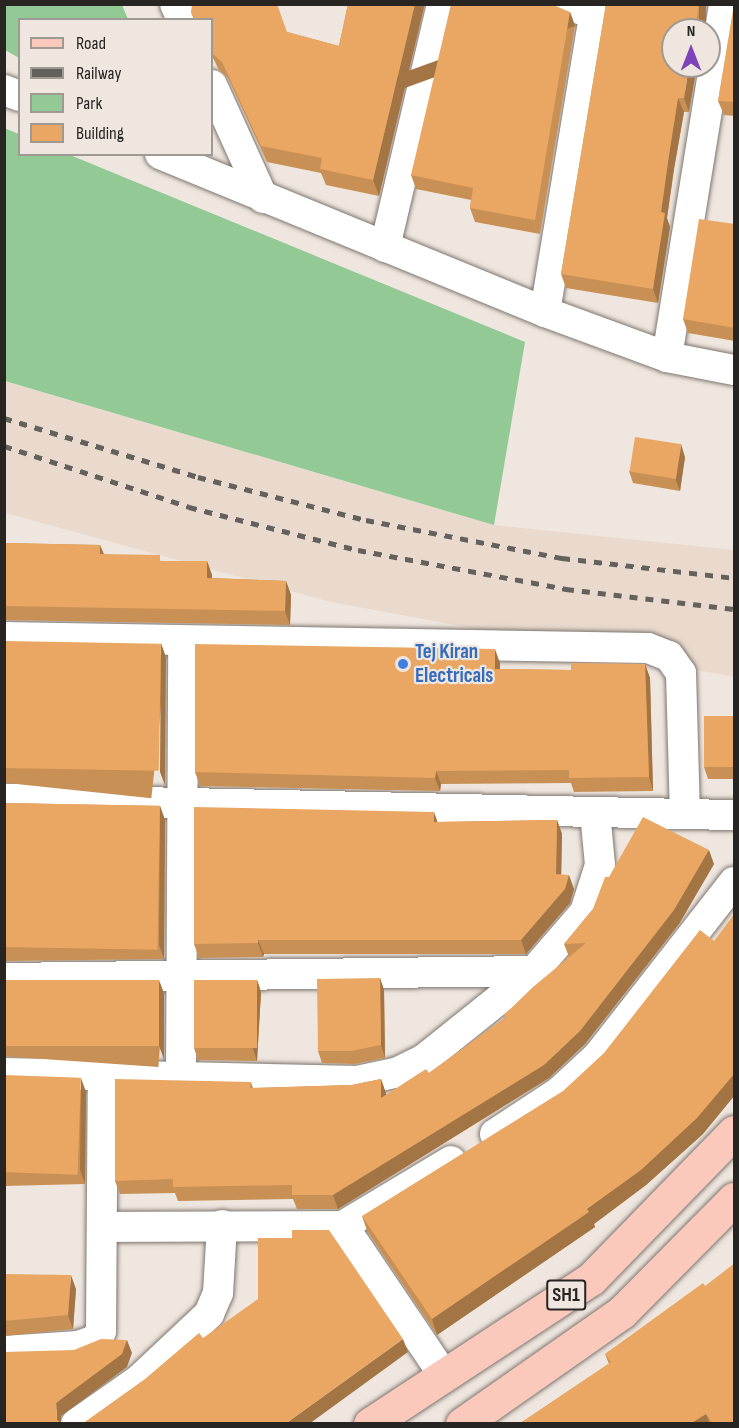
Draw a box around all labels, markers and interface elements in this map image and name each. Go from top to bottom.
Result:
legend [18,18,213,156]
north arrow [661,18,721,78]
text: N [687,22,695,41]
text: Road [76,33,106,54]
text: Railway [76,63,121,84]
text: Park [76,93,102,114]
text: Building [76,123,124,144]
place label: Tej Kiran Electricals [415,639,493,689]
marker: Tej Kiran Electricals [396,657,410,671]
road number: SH1 [545,1278,587,1312]

